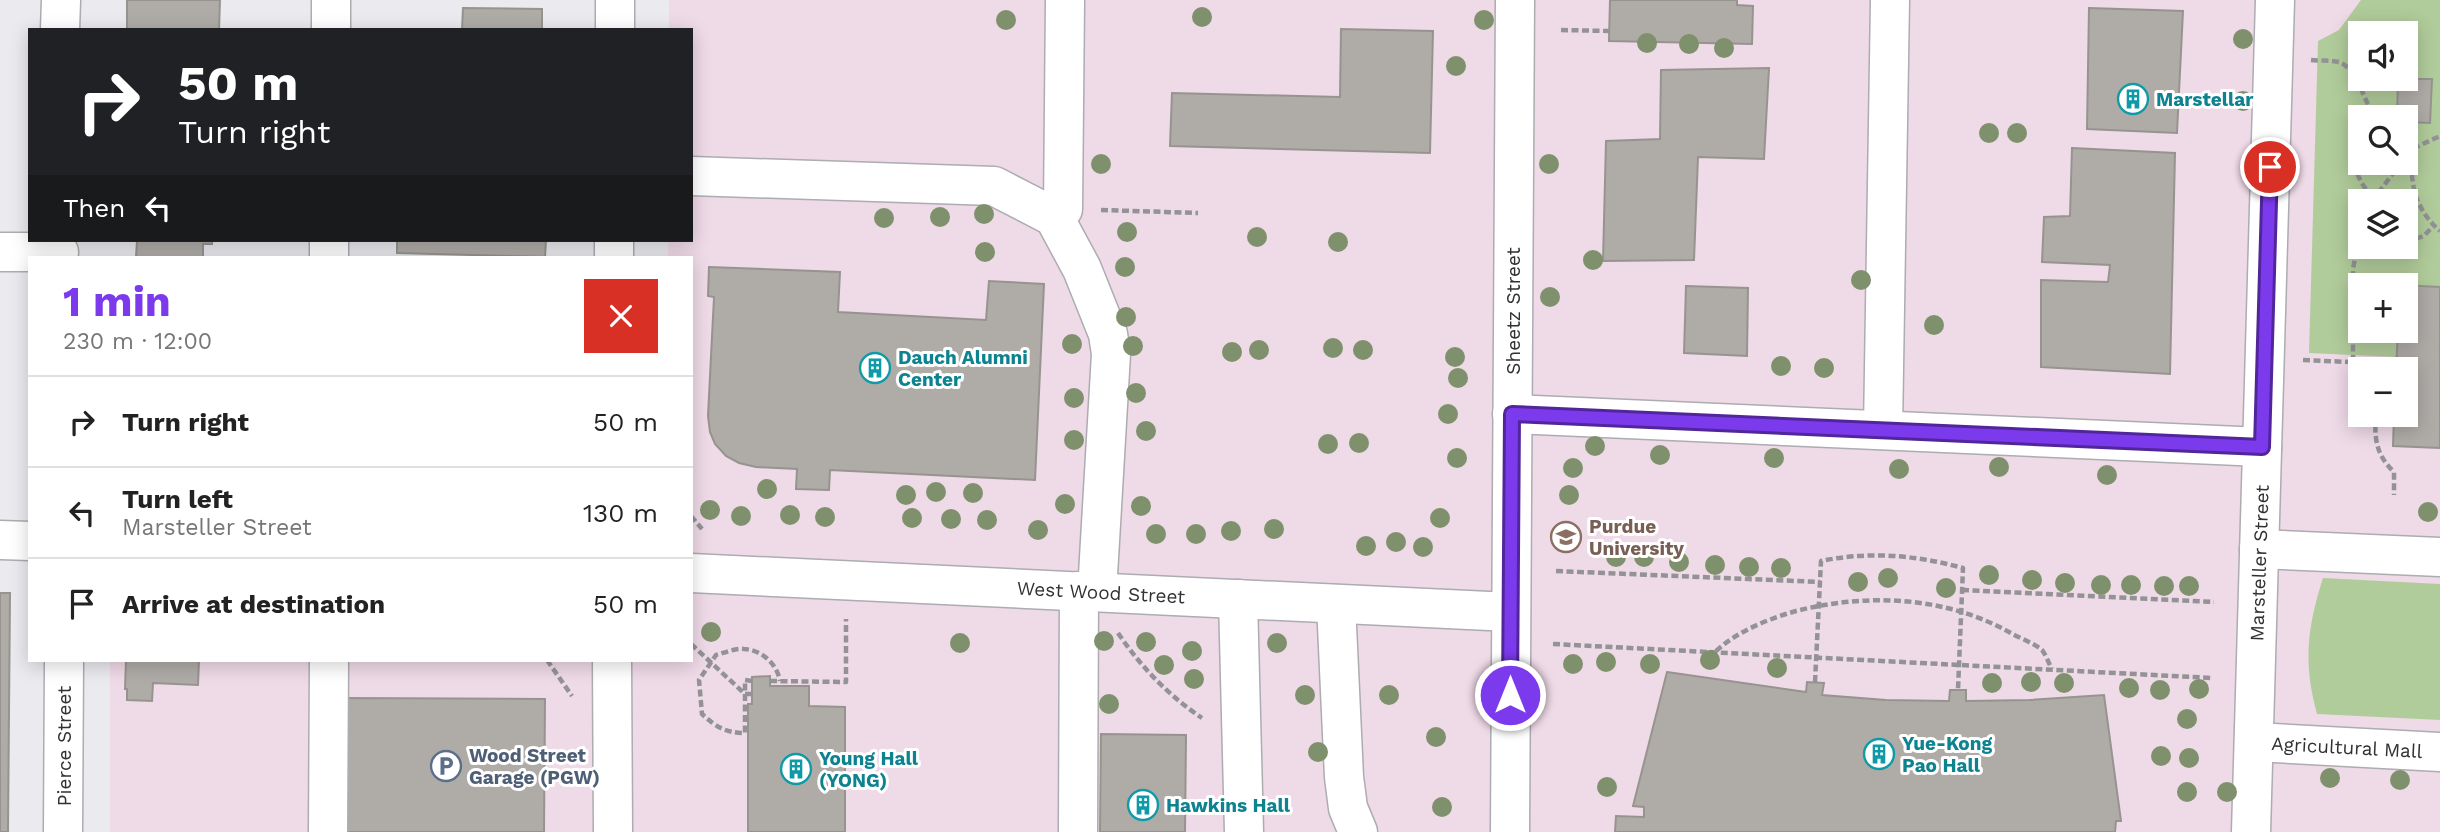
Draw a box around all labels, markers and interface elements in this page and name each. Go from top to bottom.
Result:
map controls [2348,21,2418,427]
button: sound [2348,21,2418,91]
text: 50 m [178,54,298,112]
icon: right [63,56,154,147]
building icon: Marstellar [2116,82,2150,116]
place label: Marstellar [2156,88,2254,111]
button: search [2348,105,2418,175]
text: Turn right [178,113,330,151]
pin [2240,137,2300,197]
icon: arrive [2251,148,2289,186]
icon: left [139,189,177,227]
button: layers [2348,189,2418,259]
text: Then [63,193,125,223]
street label: Sheetz Street [1502,247,1525,375]
button: + [2348,273,2418,343]
text: 1 min [63,277,171,326]
button: close [584,279,658,353]
text: 230 m · 12:00 [63,328,212,355]
place label: Dauch Alumni Center [898,346,1028,391]
building icon: Dauch Alumni Center [858,351,892,385]
button: − [2348,357,2418,427]
icon: right [63,403,101,441]
text: Turn right [122,407,249,437]
text: 50 m [593,407,658,437]
text: Turn left [122,484,233,514]
street label: Marsteller Street [2245,484,2274,642]
icon: left [63,494,101,532]
text: 130 m [583,498,658,528]
text: Marsteller Street [122,514,312,541]
place label: Purdue University [1589,515,1684,560]
school or university icon: Purdue University [1549,520,1583,554]
street label: West Wood Street [1016,577,1186,608]
icon: arrive [63,585,101,623]
text: Arrive at destination [122,589,385,619]
text: 50 m [593,589,658,619]
position arrow [1473,658,1547,732]
street label: Pierce Street [53,686,76,806]
place label: Yue-Kong Pao Hall [1902,732,1993,777]
street label: Agricultural Mall [2271,732,2423,763]
building icon: Yue-Kong Pao Hall [1862,737,1896,771]
place label: Wood Street Garage (PGW) [469,744,600,789]
place label: Young Hall (YONG) [819,747,919,792]
parking icon: Wood Street Garage (PGW) [429,749,463,783]
building icon: Young Hall (YONG) [779,752,813,786]
building icon: Hawkins Hall [1126,788,1160,822]
place label: Hawkins Hall [1166,794,1291,817]

